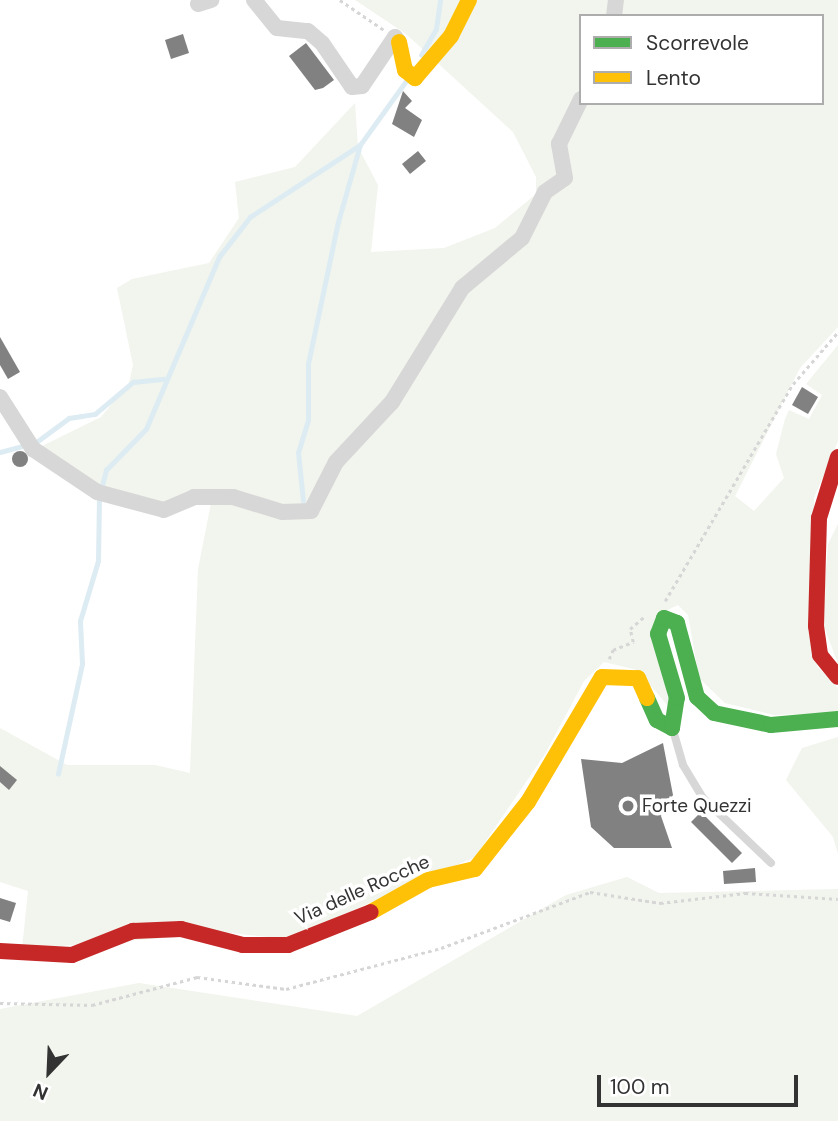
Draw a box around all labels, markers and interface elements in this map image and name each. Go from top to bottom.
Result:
legend [579,14,824,105]
text: Scorrevole [646,29,749,57]
text: Lento [646,64,701,92]
place label: Forte Quezzi [642,795,751,817]
marker: Forte Quezzi [620,798,636,814]
street label: Via delle Rocche [291,850,433,930]
north arrow [14,1037,84,1107]
scale bar [600,1062,801,1106]
text: 100 m [610,1073,670,1101]
text: N [29,1078,52,1106]

